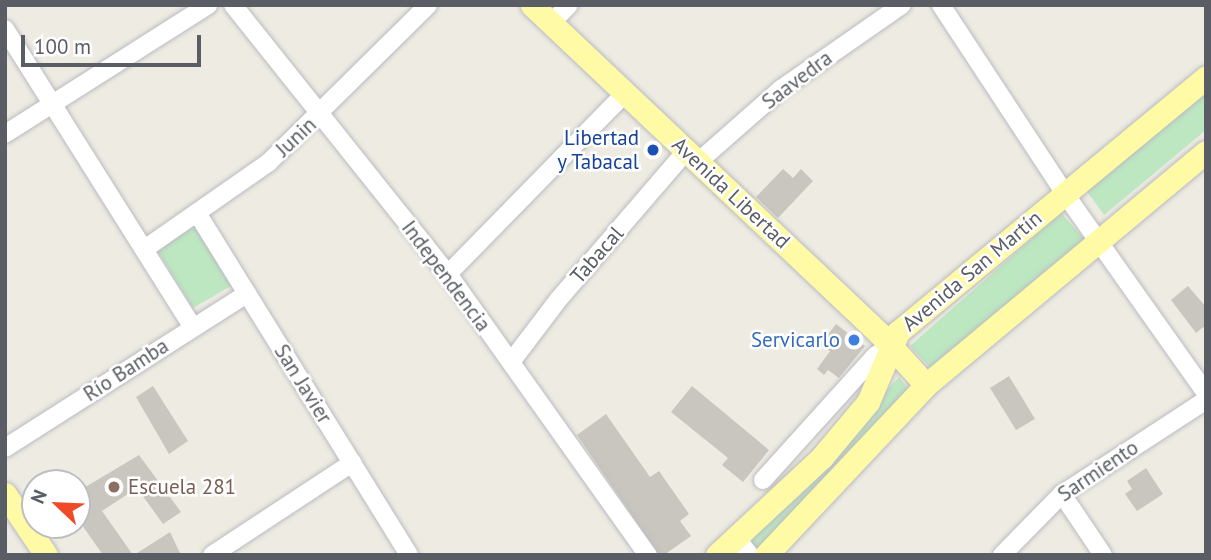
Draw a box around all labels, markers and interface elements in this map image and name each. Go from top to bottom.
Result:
scale bar [24,21,205,65]
text: 100 m [34,33,91,60]
street label: Saavedra [757,45,837,115]
street label: Junin [271,112,321,162]
place label: Libertad y Tabacal [556,125,639,175]
street label: Avenida Libertad [667,132,795,254]
marker: Libertad y Tabacal [645,142,661,158]
street label: Avenida San Martín [897,205,1047,337]
street label: Independencia [396,216,496,336]
street label: Tabacal [565,221,629,289]
place label: Servicarlo [751,327,840,353]
marker: Servicarlo [846,332,862,348]
street label: Río Bamba [79,333,173,407]
street label: San Javier [269,340,337,428]
street label: Sarmiento [1053,435,1143,507]
north arrow [21,469,91,539]
place label: Escuela 281 [128,474,236,500]
marker: Escuela 281 [106,479,122,495]
text: N [25,486,52,507]

